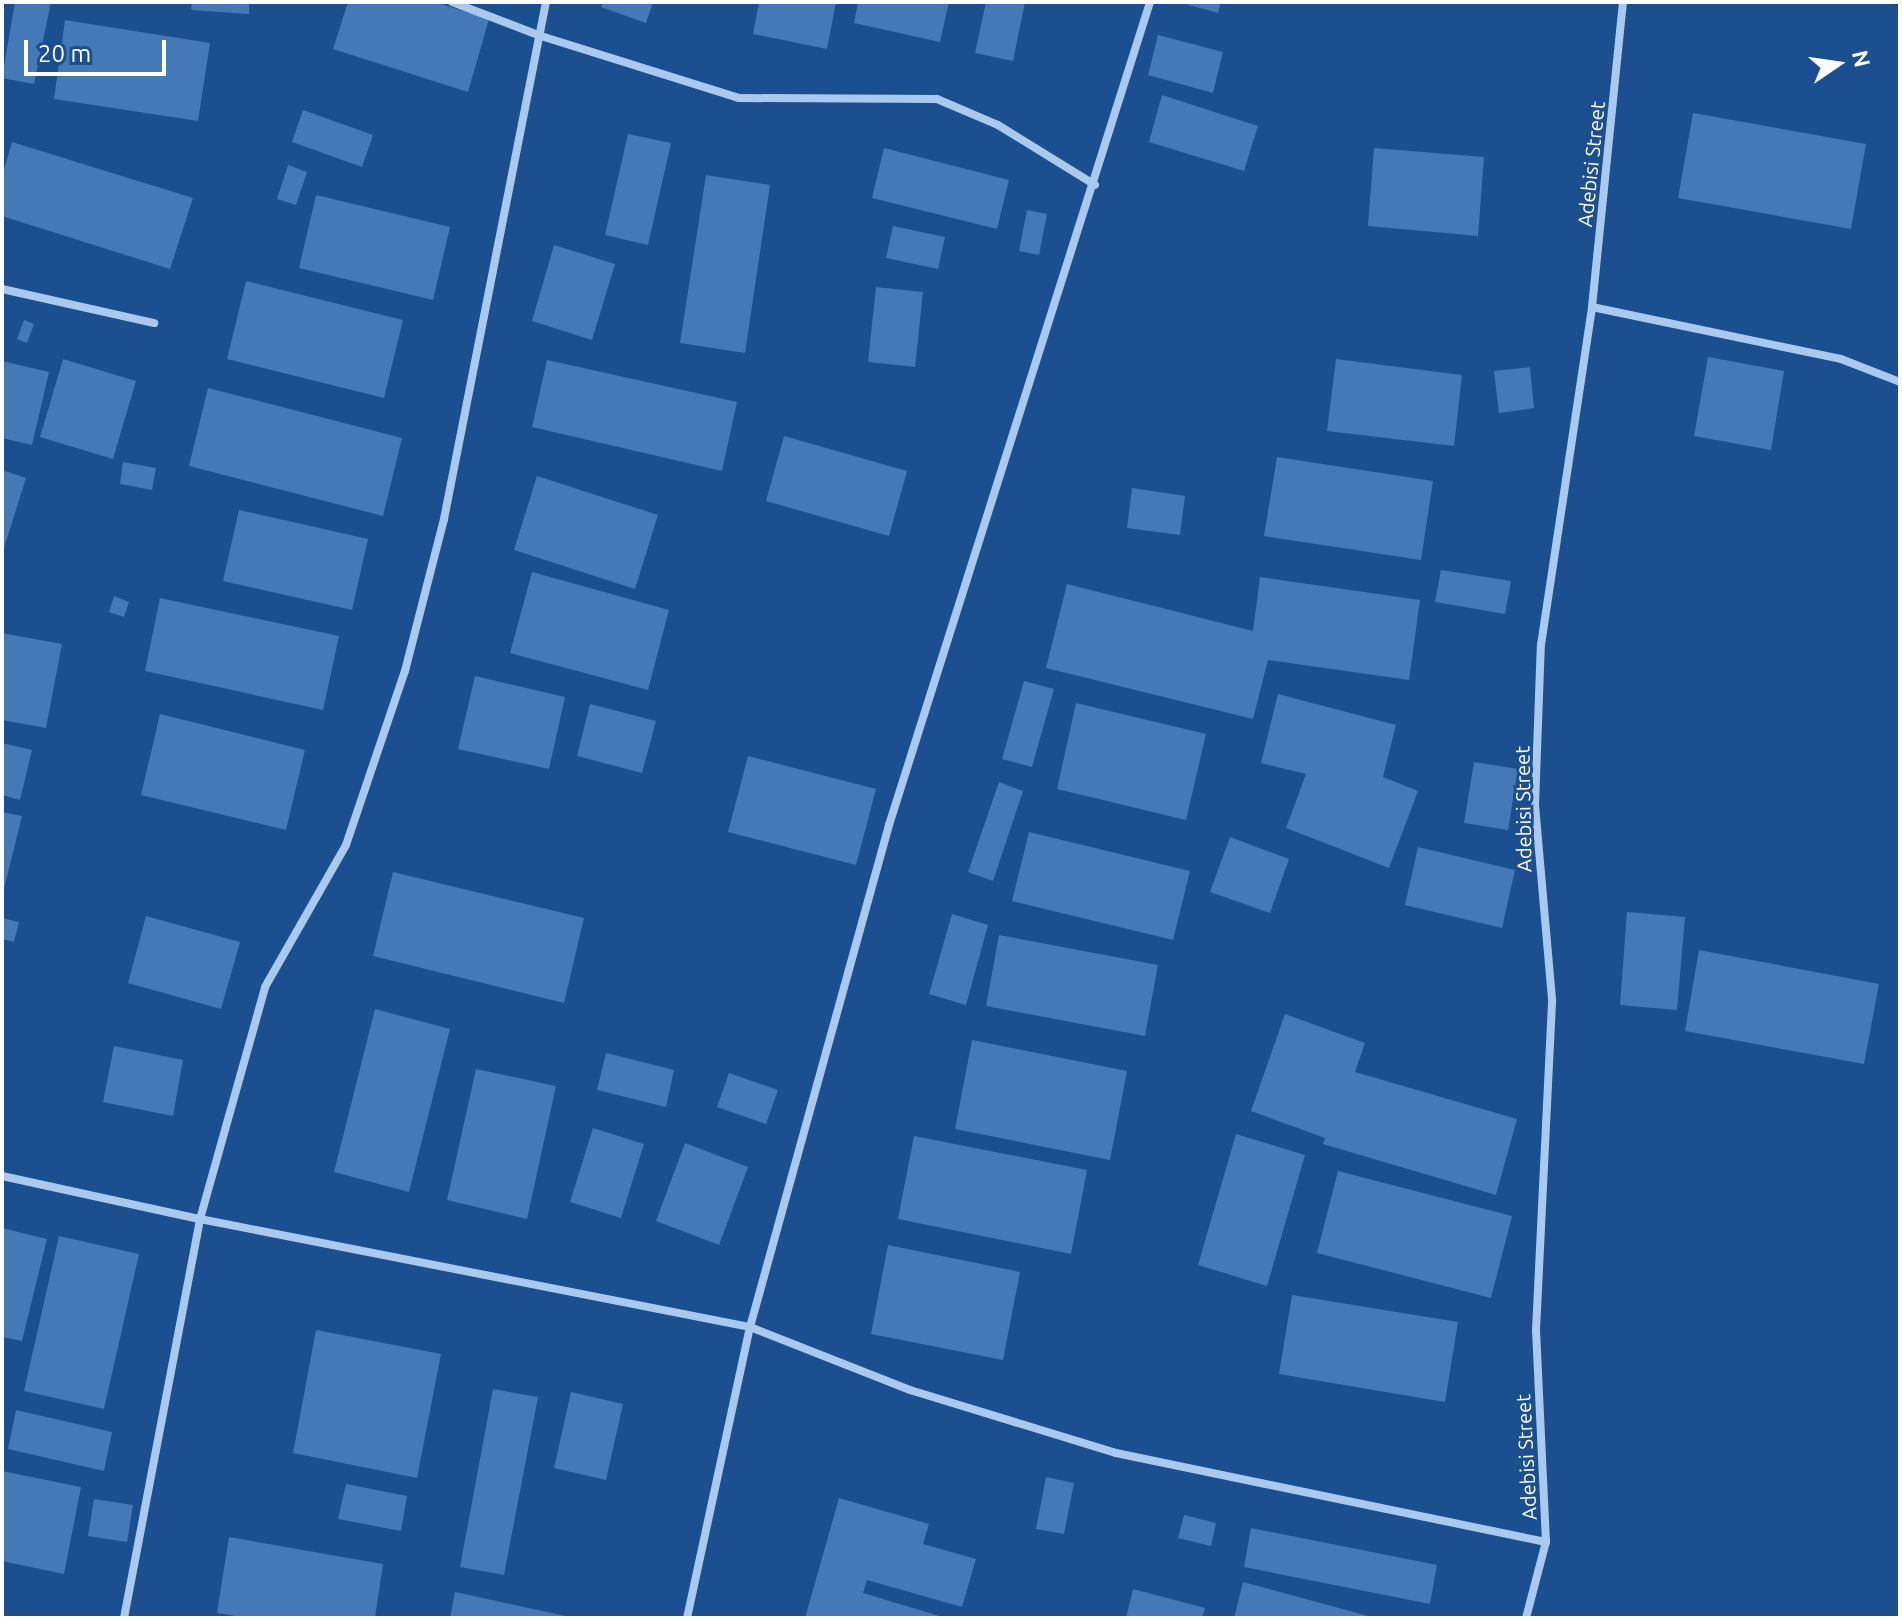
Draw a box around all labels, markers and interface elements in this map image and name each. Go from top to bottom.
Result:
scale bar [28,24,170,74]
north arrow [1798,24,1878,104]
text: 20 m [38,40,91,67]
text: N [1848,48,1876,69]
street label: Adebisi Street [1572,100,1610,228]
street label: Adebisi Street [1510,746,1536,872]
street label: Adebisi Street [1511,1393,1541,1521]

